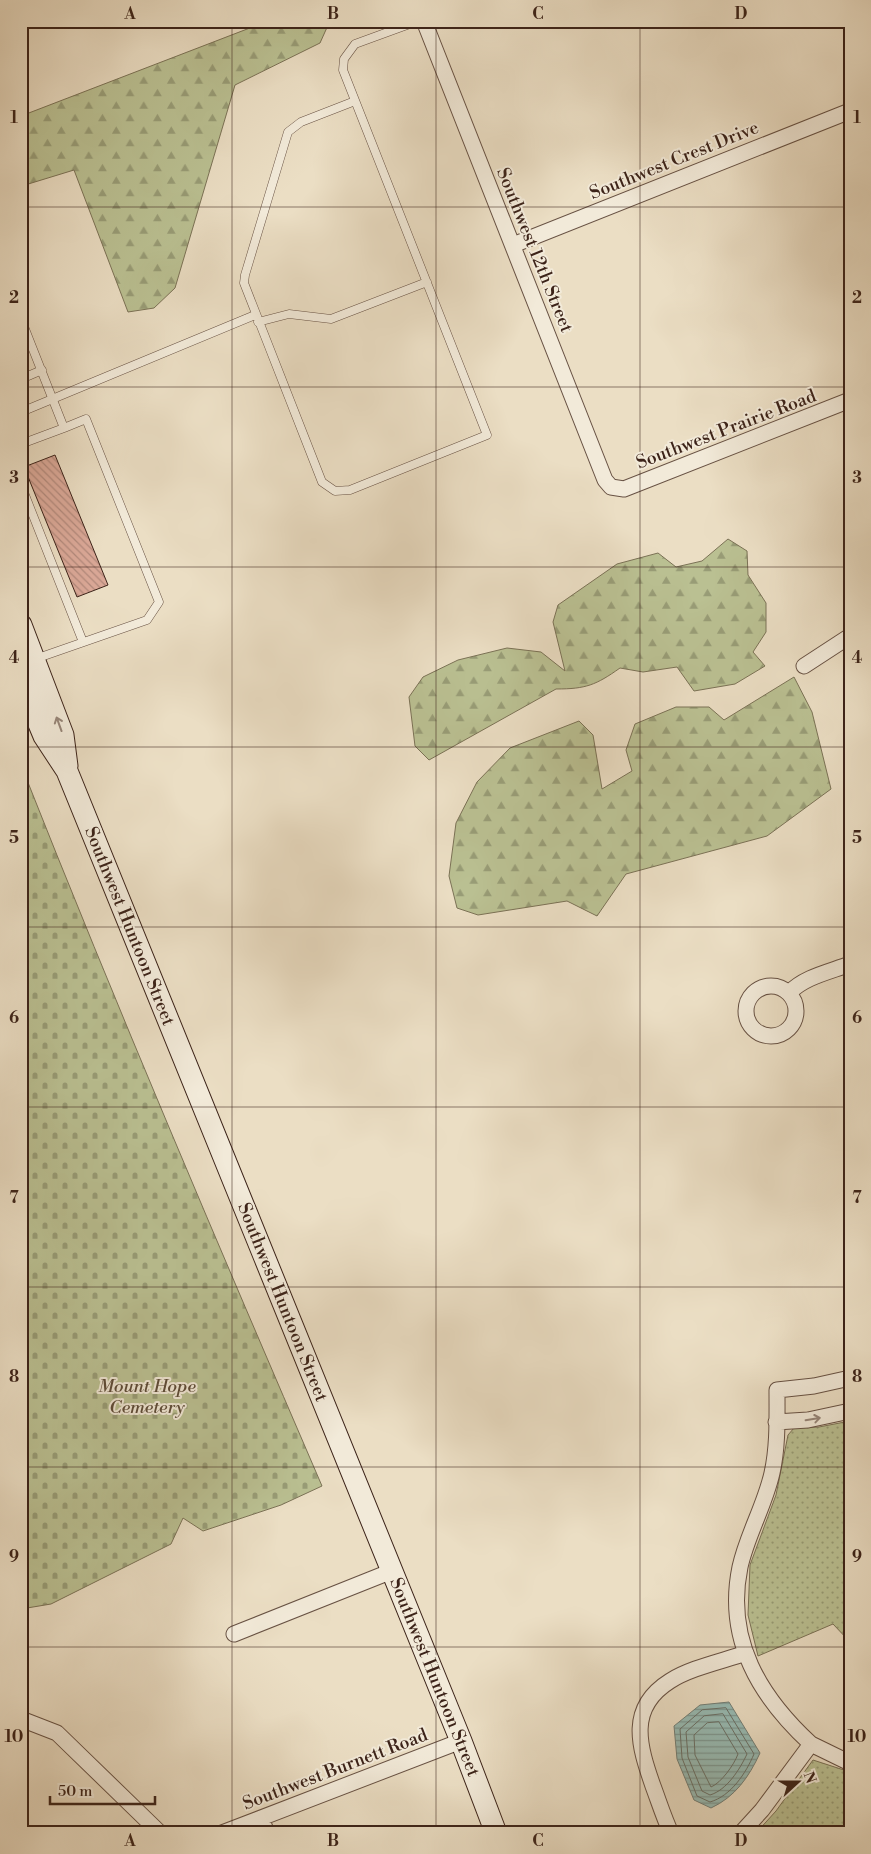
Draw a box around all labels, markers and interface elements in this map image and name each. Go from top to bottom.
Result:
text: A [123,4,136,24]
text: B [327,4,339,24]
text: C [532,4,544,24]
text: D [735,4,748,24]
text: 1 [10,108,18,128]
text: 1 [853,108,861,128]
street label: Southwest Crest Drive [586,116,762,205]
street label: Southwest 12th Street [491,164,578,337]
text: 2 [9,288,19,308]
text: 2 [852,288,862,308]
street label: Southwest Prairie Road [633,384,820,474]
text: 3 [9,468,19,488]
text: 3 [852,468,862,488]
text: 4 [9,648,20,668]
text: 4 [852,648,863,668]
one-way arrow [54,716,63,732]
street label: Southwest Huntoon Street [79,823,180,1030]
text: 5 [9,828,19,848]
text: 5 [852,828,862,848]
text: 6 [9,1008,19,1028]
text: 6 [852,1008,862,1028]
text: 7 [9,1188,19,1208]
text: 7 [852,1188,862,1208]
street label: Southwest Huntoon Street [232,1199,333,1406]
text: 8 [9,1367,19,1387]
text: 8 [852,1367,862,1387]
park label: Mount Hope Cemetery [98,1375,196,1419]
one-way arrow [805,1413,821,1423]
text: 9 [9,1547,19,1567]
text: 9 [852,1547,862,1567]
street label: Southwest Huntoon Street [384,1574,485,1781]
street label: Southwest Burnett Road [239,1723,432,1815]
text: 10 [5,1727,23,1747]
text: 10 [848,1727,866,1747]
north arrow [774,1756,824,1806]
text: N [799,1769,820,1786]
scale bar [50,1774,155,1806]
text: 50 m [58,1782,92,1801]
text: A [123,1831,136,1851]
text: B [327,1831,339,1851]
text: C [532,1831,544,1851]
text: D [735,1831,748,1851]

